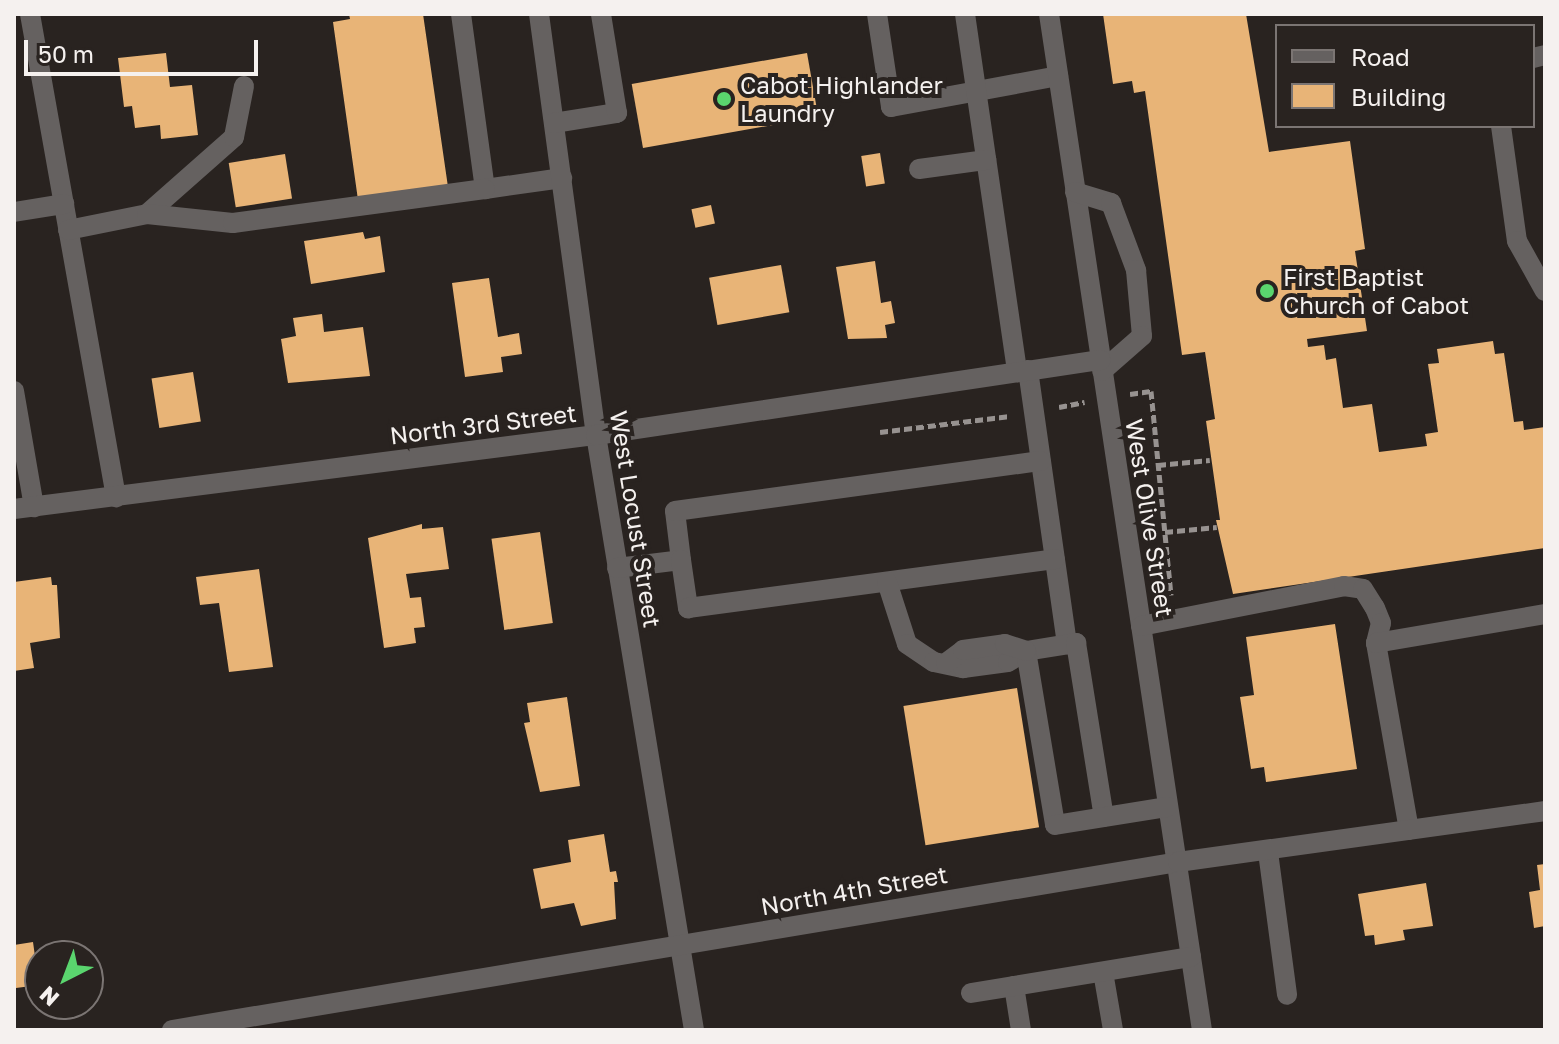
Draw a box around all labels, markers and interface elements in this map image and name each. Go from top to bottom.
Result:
scale bar [28,24,262,74]
legend [1275,24,1535,128]
text: 50 m [38,39,94,68]
text: Road [1351,42,1410,71]
place label: Cabot Highlander Laundry [740,71,943,127]
text: Building [1351,82,1446,111]
marker: Cabot Highlander Laundry [715,90,733,108]
place label: First Baptist Church of Cabot [1283,263,1469,319]
marker: First Baptist Church of Cabot [1258,282,1276,300]
street label: North 3rd Street [388,398,578,450]
street label: West Locust Street [605,409,667,629]
street label: West Olive Street [1120,417,1180,619]
street label: North 4th Street [758,859,950,921]
north arrow [24,940,104,1020]
text: N [34,981,64,1012]

